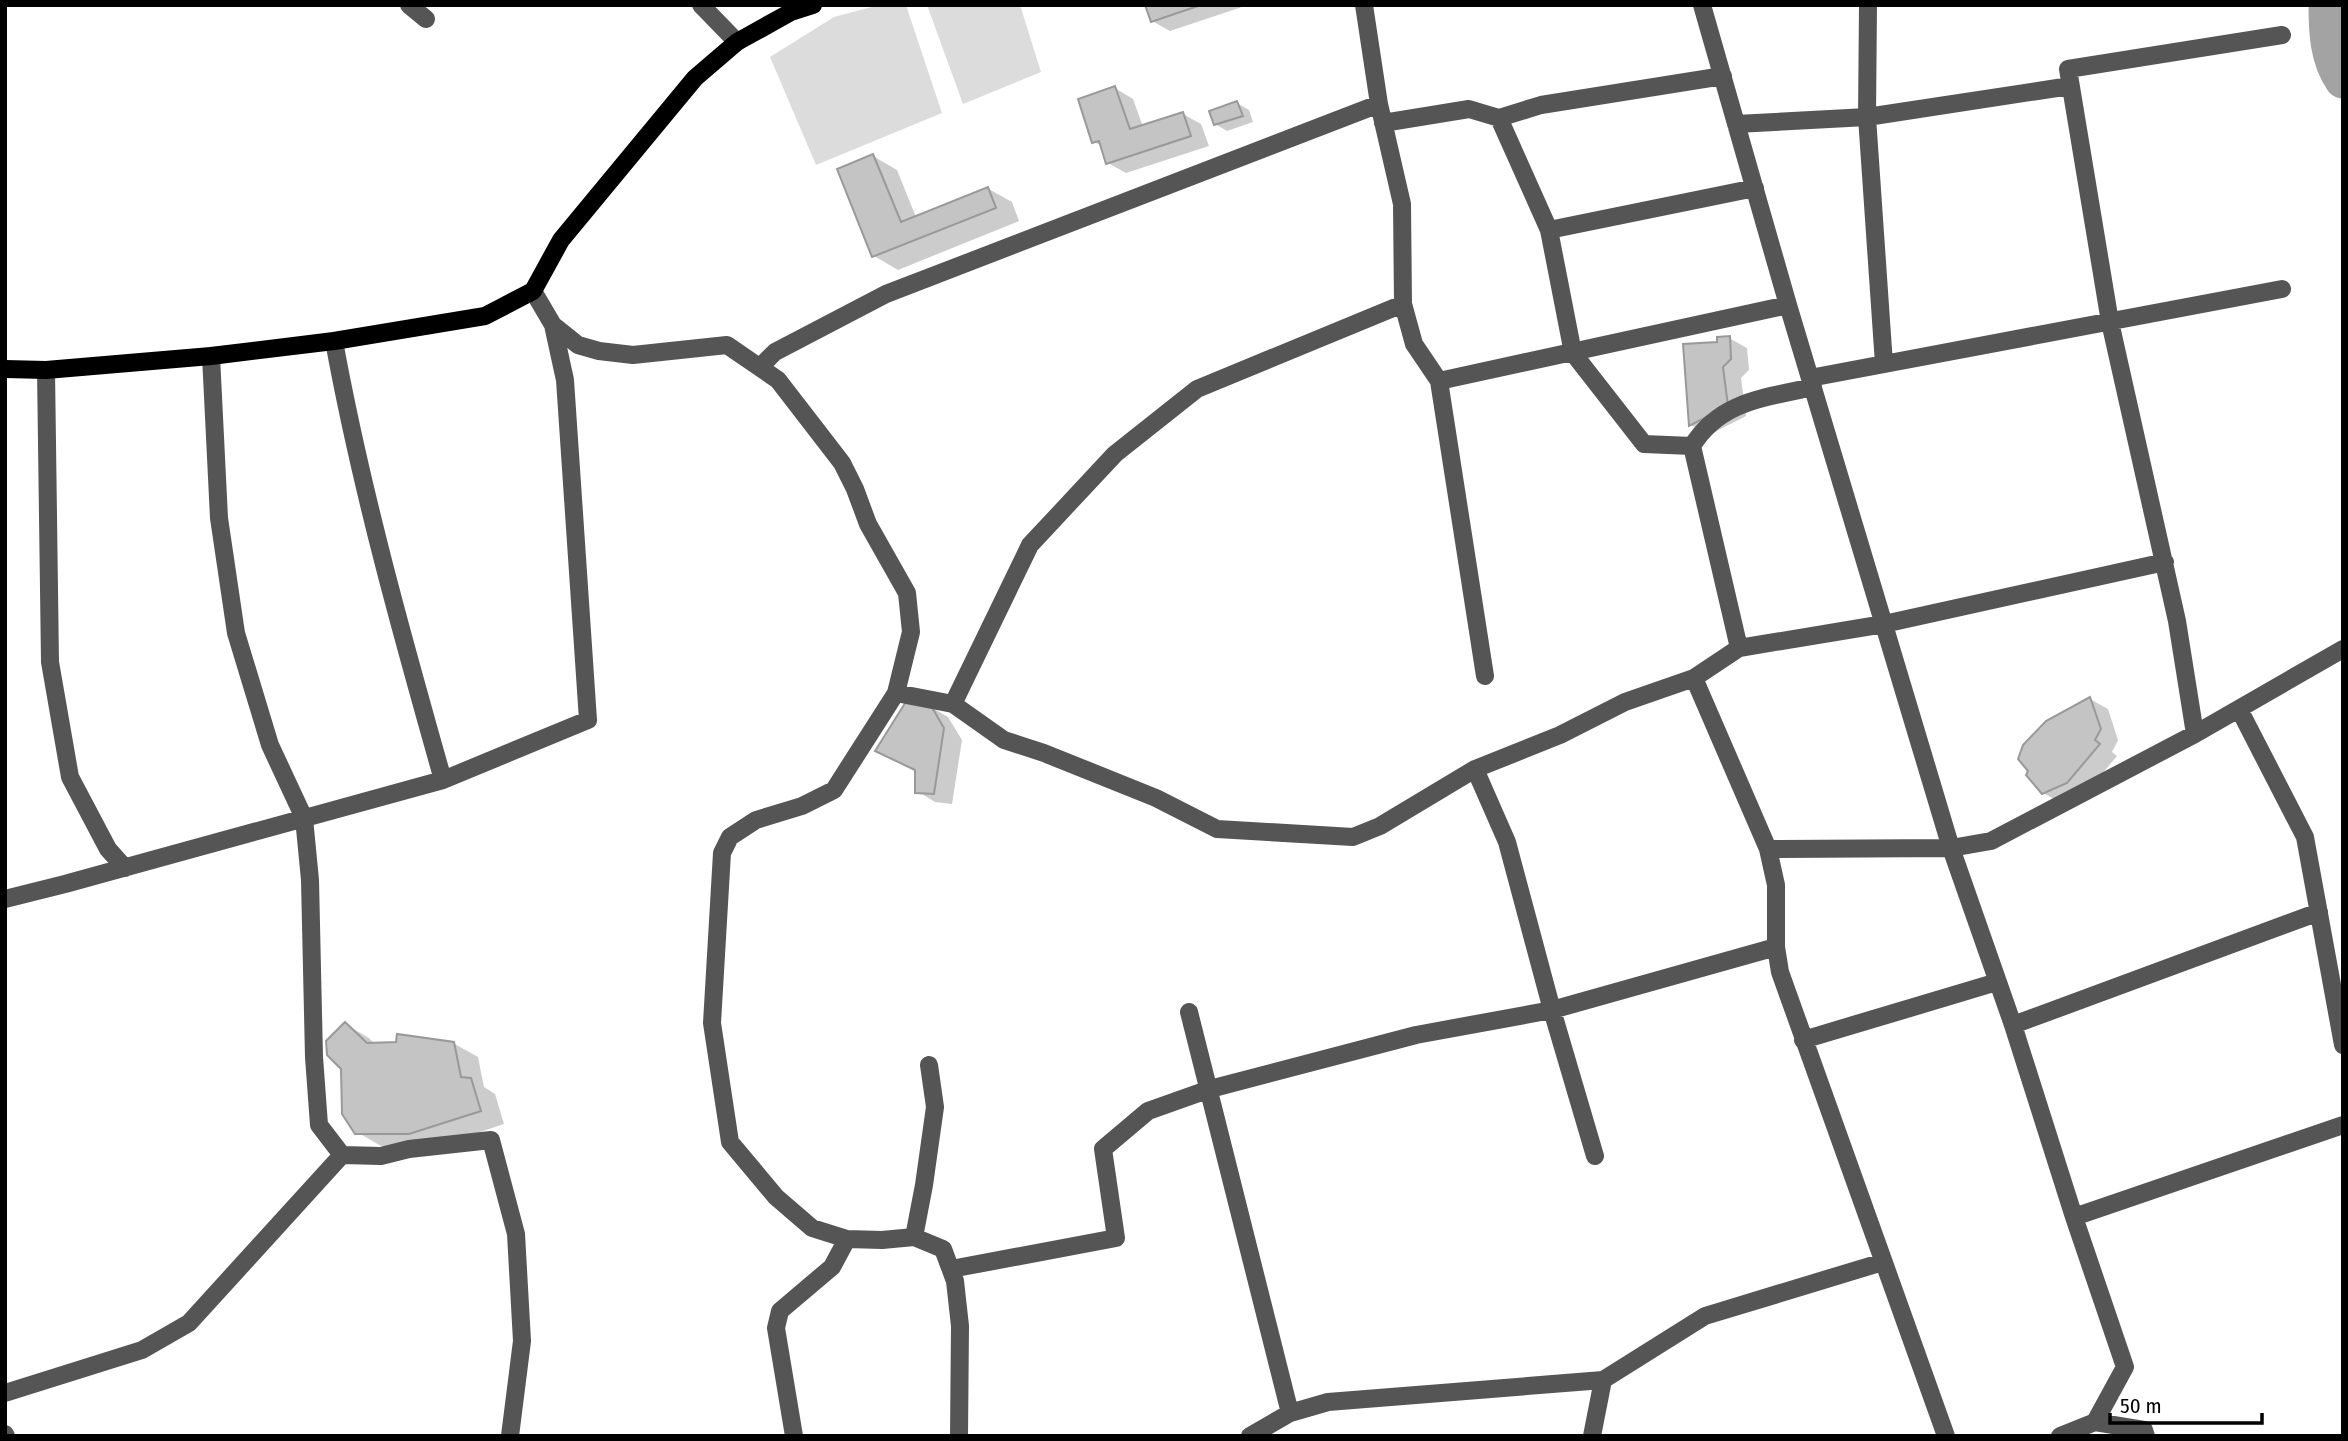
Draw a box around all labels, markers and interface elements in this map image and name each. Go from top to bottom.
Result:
scale bar [2110,1382,2262,1426]
text: 50 m [2120,1393,2162,1419]

